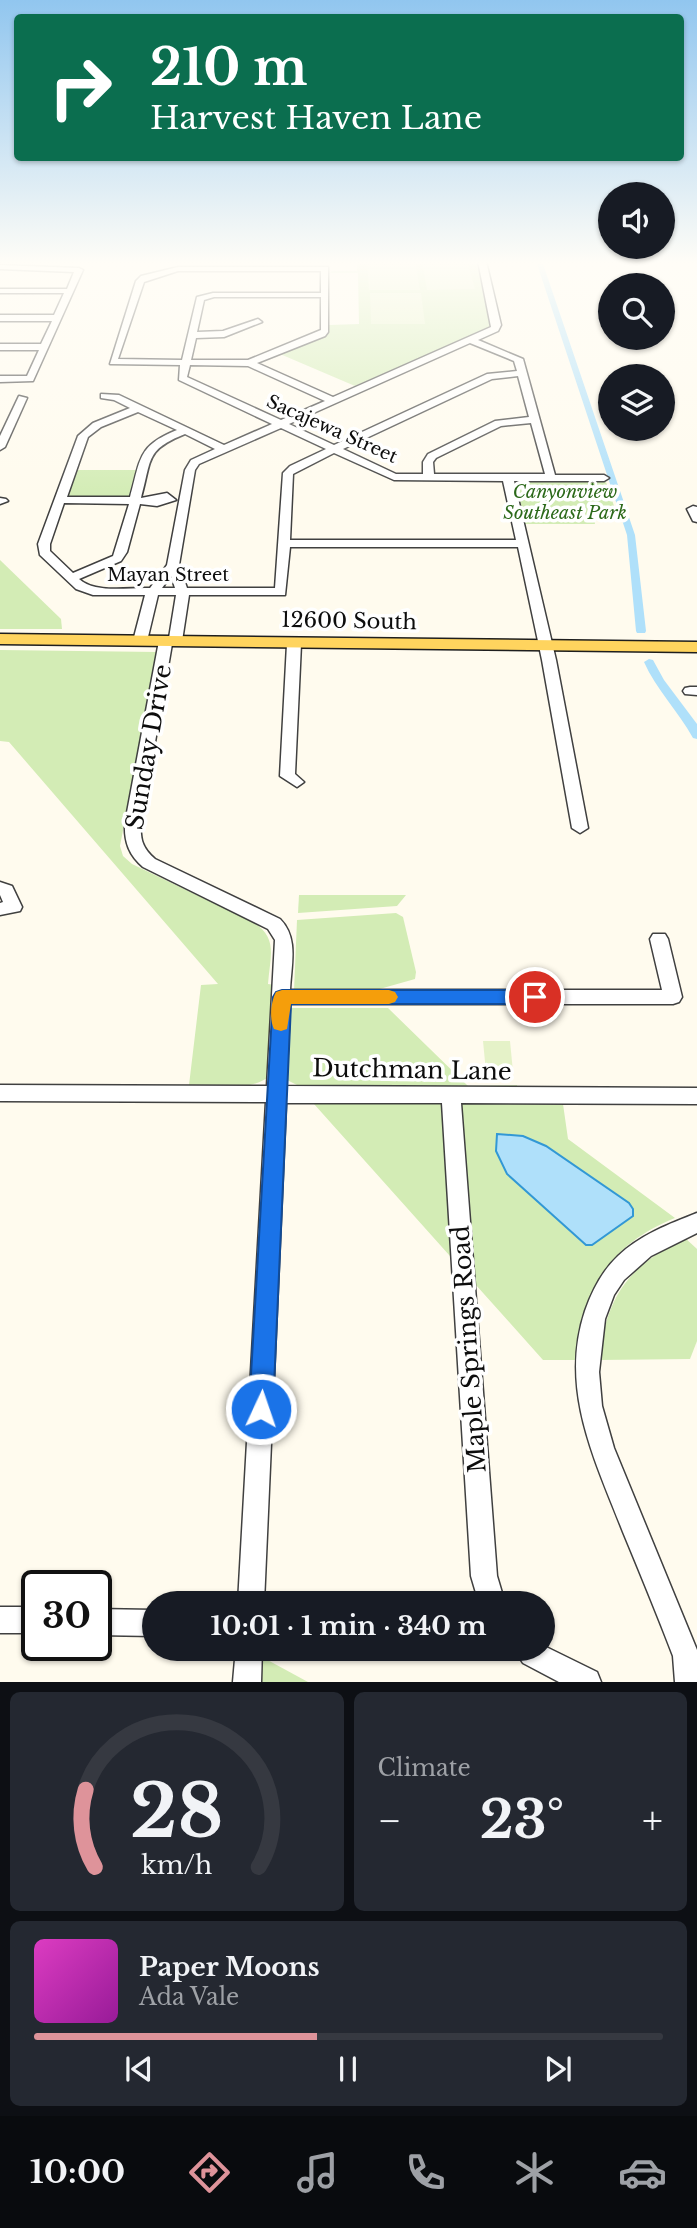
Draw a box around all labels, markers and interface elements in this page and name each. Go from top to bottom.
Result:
text: 210 m [150,37,308,98]
icon: right [35,42,126,133]
text: Harvest Haven Lane [150,98,482,138]
map controls [598,182,675,441]
button: sound [598,182,675,259]
button: search [598,273,675,350]
button: layers [598,364,675,441]
street label: Sacajewa Street [263,390,401,468]
park label: Canyonview Southeast Park [503,481,627,524]
street label: Mayan Street [107,564,229,586]
street label: 12600 South [281,607,417,635]
street label: Sunday Drive [120,662,177,832]
pin [505,967,565,1027]
icon: arrive [516,978,554,1016]
street label: Dutchman Lane [312,1053,512,1086]
street label: Maple Springs Road [445,1224,492,1474]
position arrow [224,1372,298,1446]
speed limit sign: 30 [21,1570,112,1661]
text: 10:01 · 1 min · 340 m [210,1610,487,1642]
text: Climate [378,1754,471,1782]
text: 28 [130,1767,224,1858]
text: 23° [480,1788,564,1852]
text: − [378,1797,402,1844]
text: + [642,1797,663,1844]
text: km/h [141,1850,212,1881]
text: Paper Moons [139,1951,320,1983]
text: Ada Vale [139,1983,239,2011]
icon: previous [120,2050,158,2088]
icon: pause [329,2050,367,2088]
icon: next [539,2050,577,2088]
icon: directions [185,2148,234,2197]
icon: music [293,2148,342,2197]
icon: phone [401,2148,450,2197]
icon: climate [510,2148,559,2197]
icon: car [618,2148,667,2197]
text: 10:00 [30,2152,125,2192]

